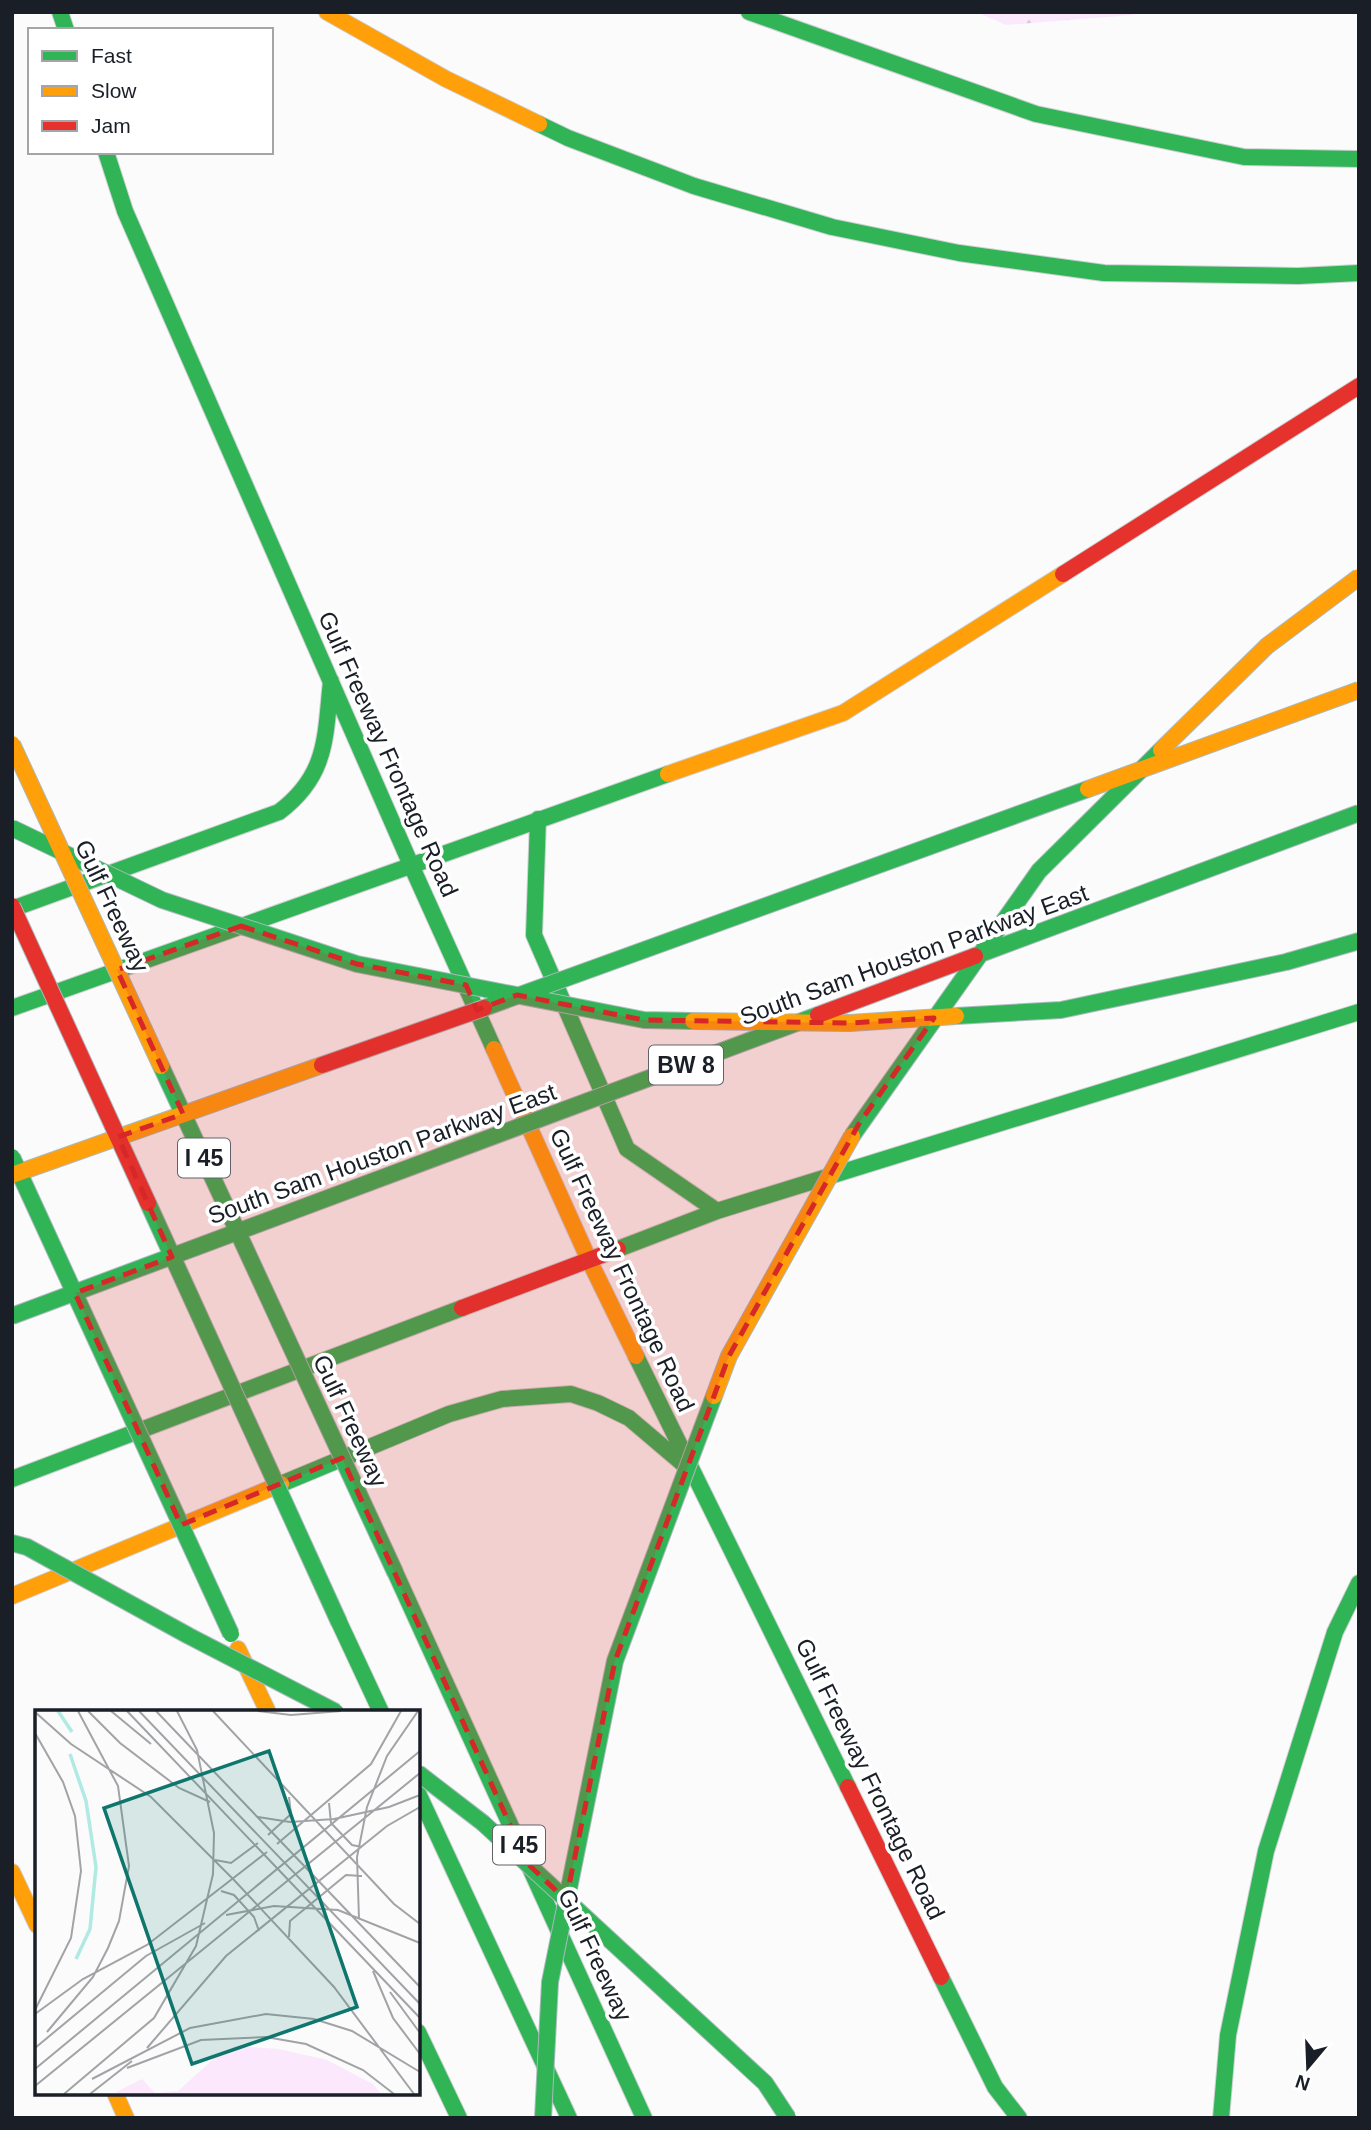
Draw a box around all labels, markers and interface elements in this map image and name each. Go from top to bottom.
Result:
legend [28,28,273,154]
text: Fast [91,44,132,67]
text: Slow [91,79,137,102]
text: Jam [91,114,131,137]
street label: Gulf Freeway Frontage Road [313,607,464,901]
street label: Gulf Freeway [70,835,155,976]
street label: South Sam Houston Parkway East [736,879,1092,1030]
road number: BW 8 [649,1046,723,1084]
street label: South Sam Houston Parkway East [204,1078,560,1229]
street label: Gulf Freeway Frontage Road [545,1124,700,1416]
road number: I 45 [178,1138,230,1177]
street label: Gulf Freeway [308,1350,393,1491]
street label: Gulf Freeway Frontage Road [790,1634,950,1924]
inset map [35,1710,420,2095]
road number: I 45 [493,1826,545,1864]
street label: Gulf Freeway [553,1884,638,2025]
north arrow [1273,2032,1343,2102]
text: N [1293,2070,1313,2095]

